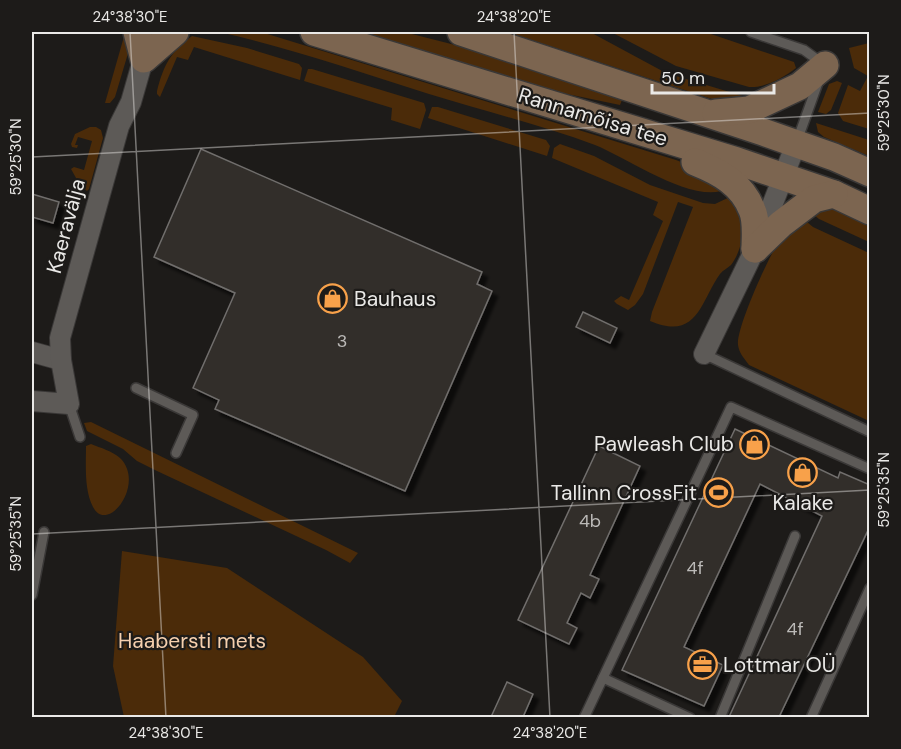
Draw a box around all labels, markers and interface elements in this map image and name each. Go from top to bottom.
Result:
text: 24°38'30"E [93,7,167,27]
text: 24°38'20"E [477,7,551,27]
scale bar [652,57,774,95]
text: 50 m [661,66,705,90]
text: 59°25'30"N [874,74,894,152]
street label: Rannamõisa tee [515,81,671,153]
text: 59°25'30"N [6,118,26,196]
street label: Kaeravälja [40,175,92,277]
shop icon: Bauhaus [317,283,349,315]
place label: Bauhaus [354,285,436,313]
house number: 3 [337,329,347,353]
shop icon: Pawleash Club [739,428,771,460]
place label: Pawleash Club [594,430,734,458]
text: 59°25'35"N [874,452,894,528]
shop icon: Kalake [787,456,819,488]
sports icon: Tallinn CrossFit [702,477,734,509]
place label: Tallinn CrossFit [551,479,697,507]
place label: Kalake [772,489,834,517]
text: 59°25'35"N [6,496,26,572]
house number: 4b [579,509,601,533]
house number: 4f [686,556,704,580]
house number: 4f [786,617,804,641]
park label: Haabersti mets [118,627,266,655]
office icon: Lottmar OÜ [686,649,718,681]
place label: Lottmar OÜ [723,651,836,679]
text: 24°38'30"E [129,723,203,743]
text: 24°38'20"E [513,723,587,743]

